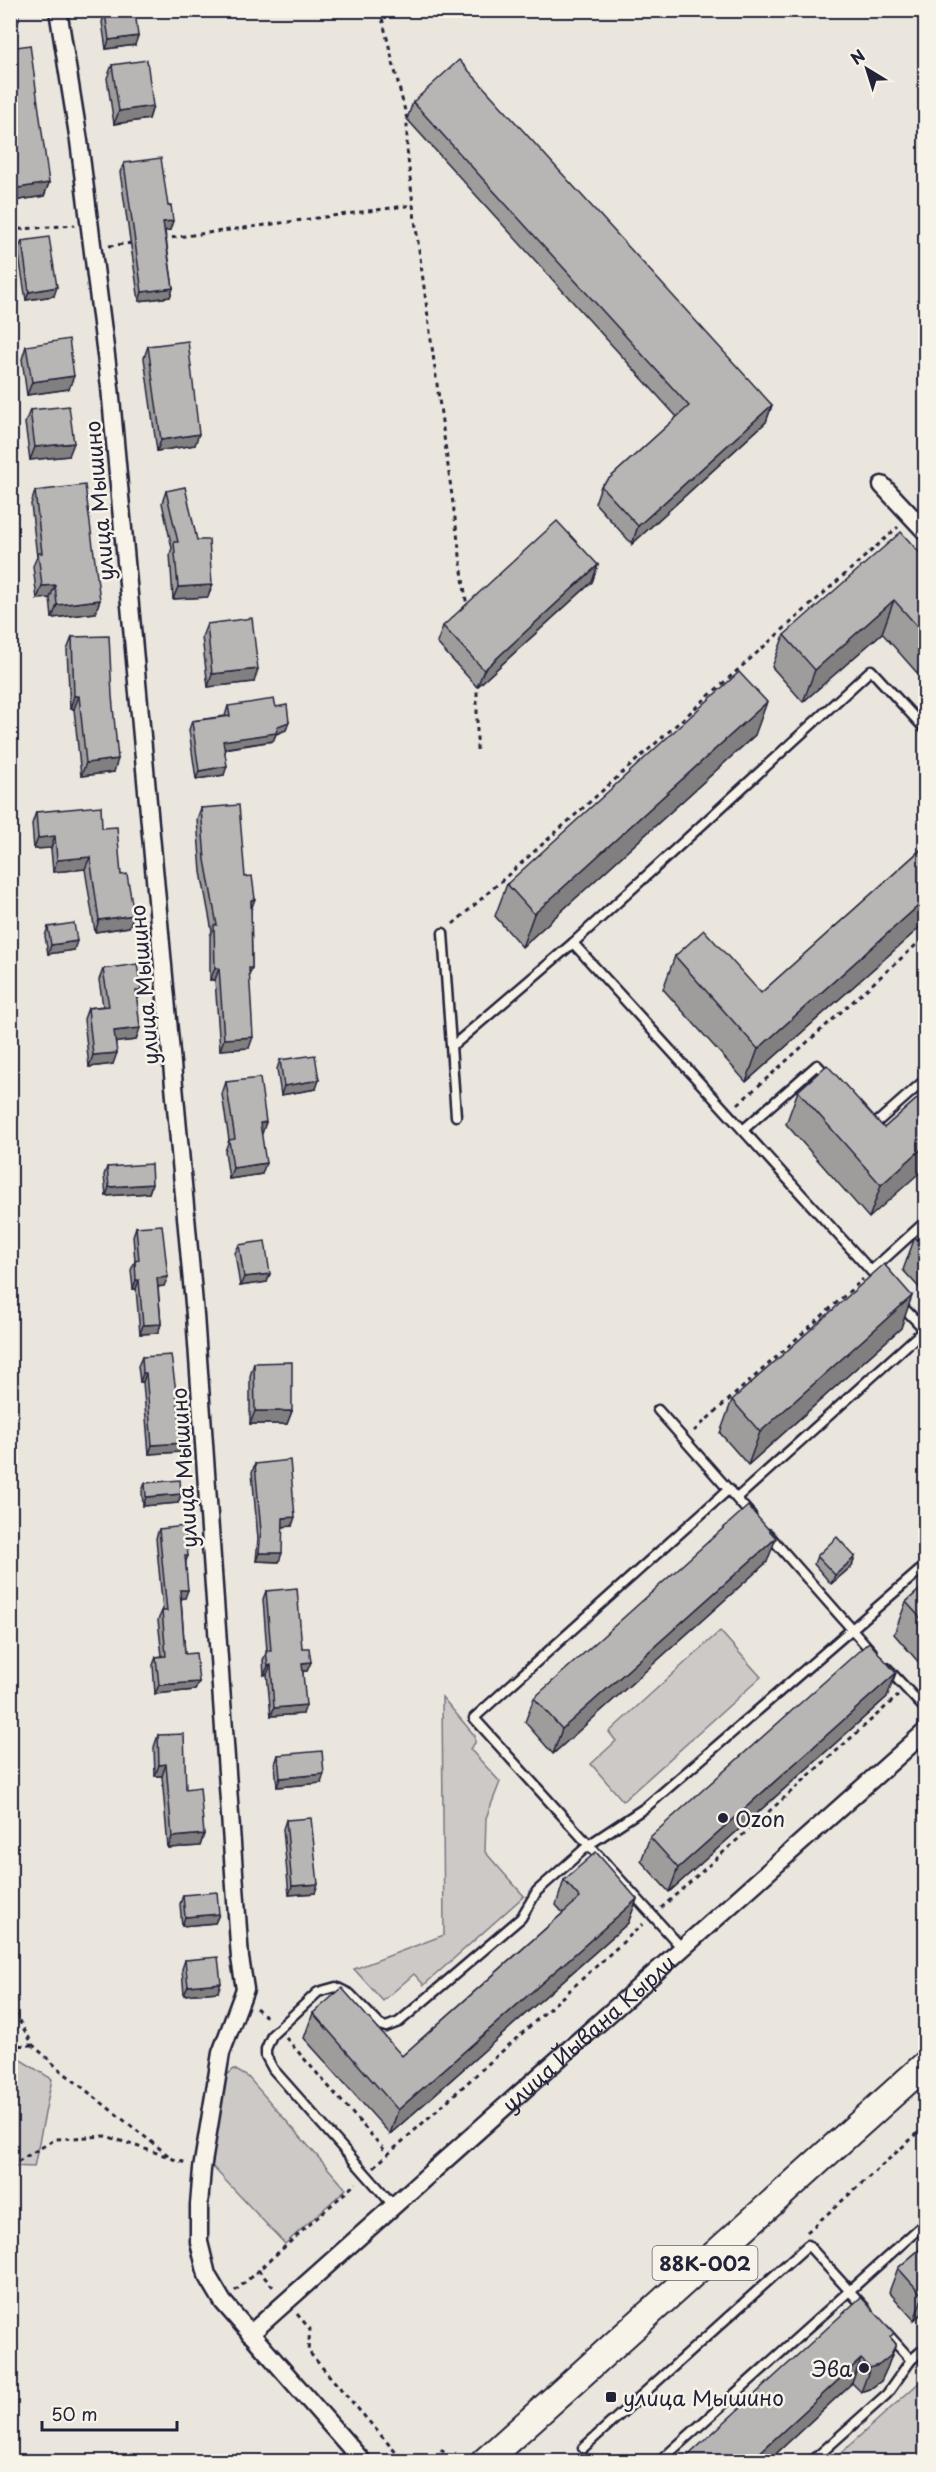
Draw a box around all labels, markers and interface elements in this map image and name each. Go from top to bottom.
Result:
north arrow [837,39,897,99]
text: N [845,43,870,70]
street label: улица Мышино [75,419,121,583]
street label: улица Мышино [120,903,166,1067]
street label: улица Мышино [161,1387,205,1549]
place label: Ozon [735,1802,785,1834]
marker: Ozon [716,1811,730,1825]
street label: улица Йывана Кырли [494,1946,682,2119]
road number: 88К-002 [652,2246,758,2280]
place label: Эва [811,2352,852,2384]
marker: Эва [857,2361,871,2375]
place label: улица Мышино [623,2381,784,2413]
marker: улица Мышино [604,2390,618,2404]
scale bar [42,2394,177,2432]
text: 50 m [51,2400,98,2427]

